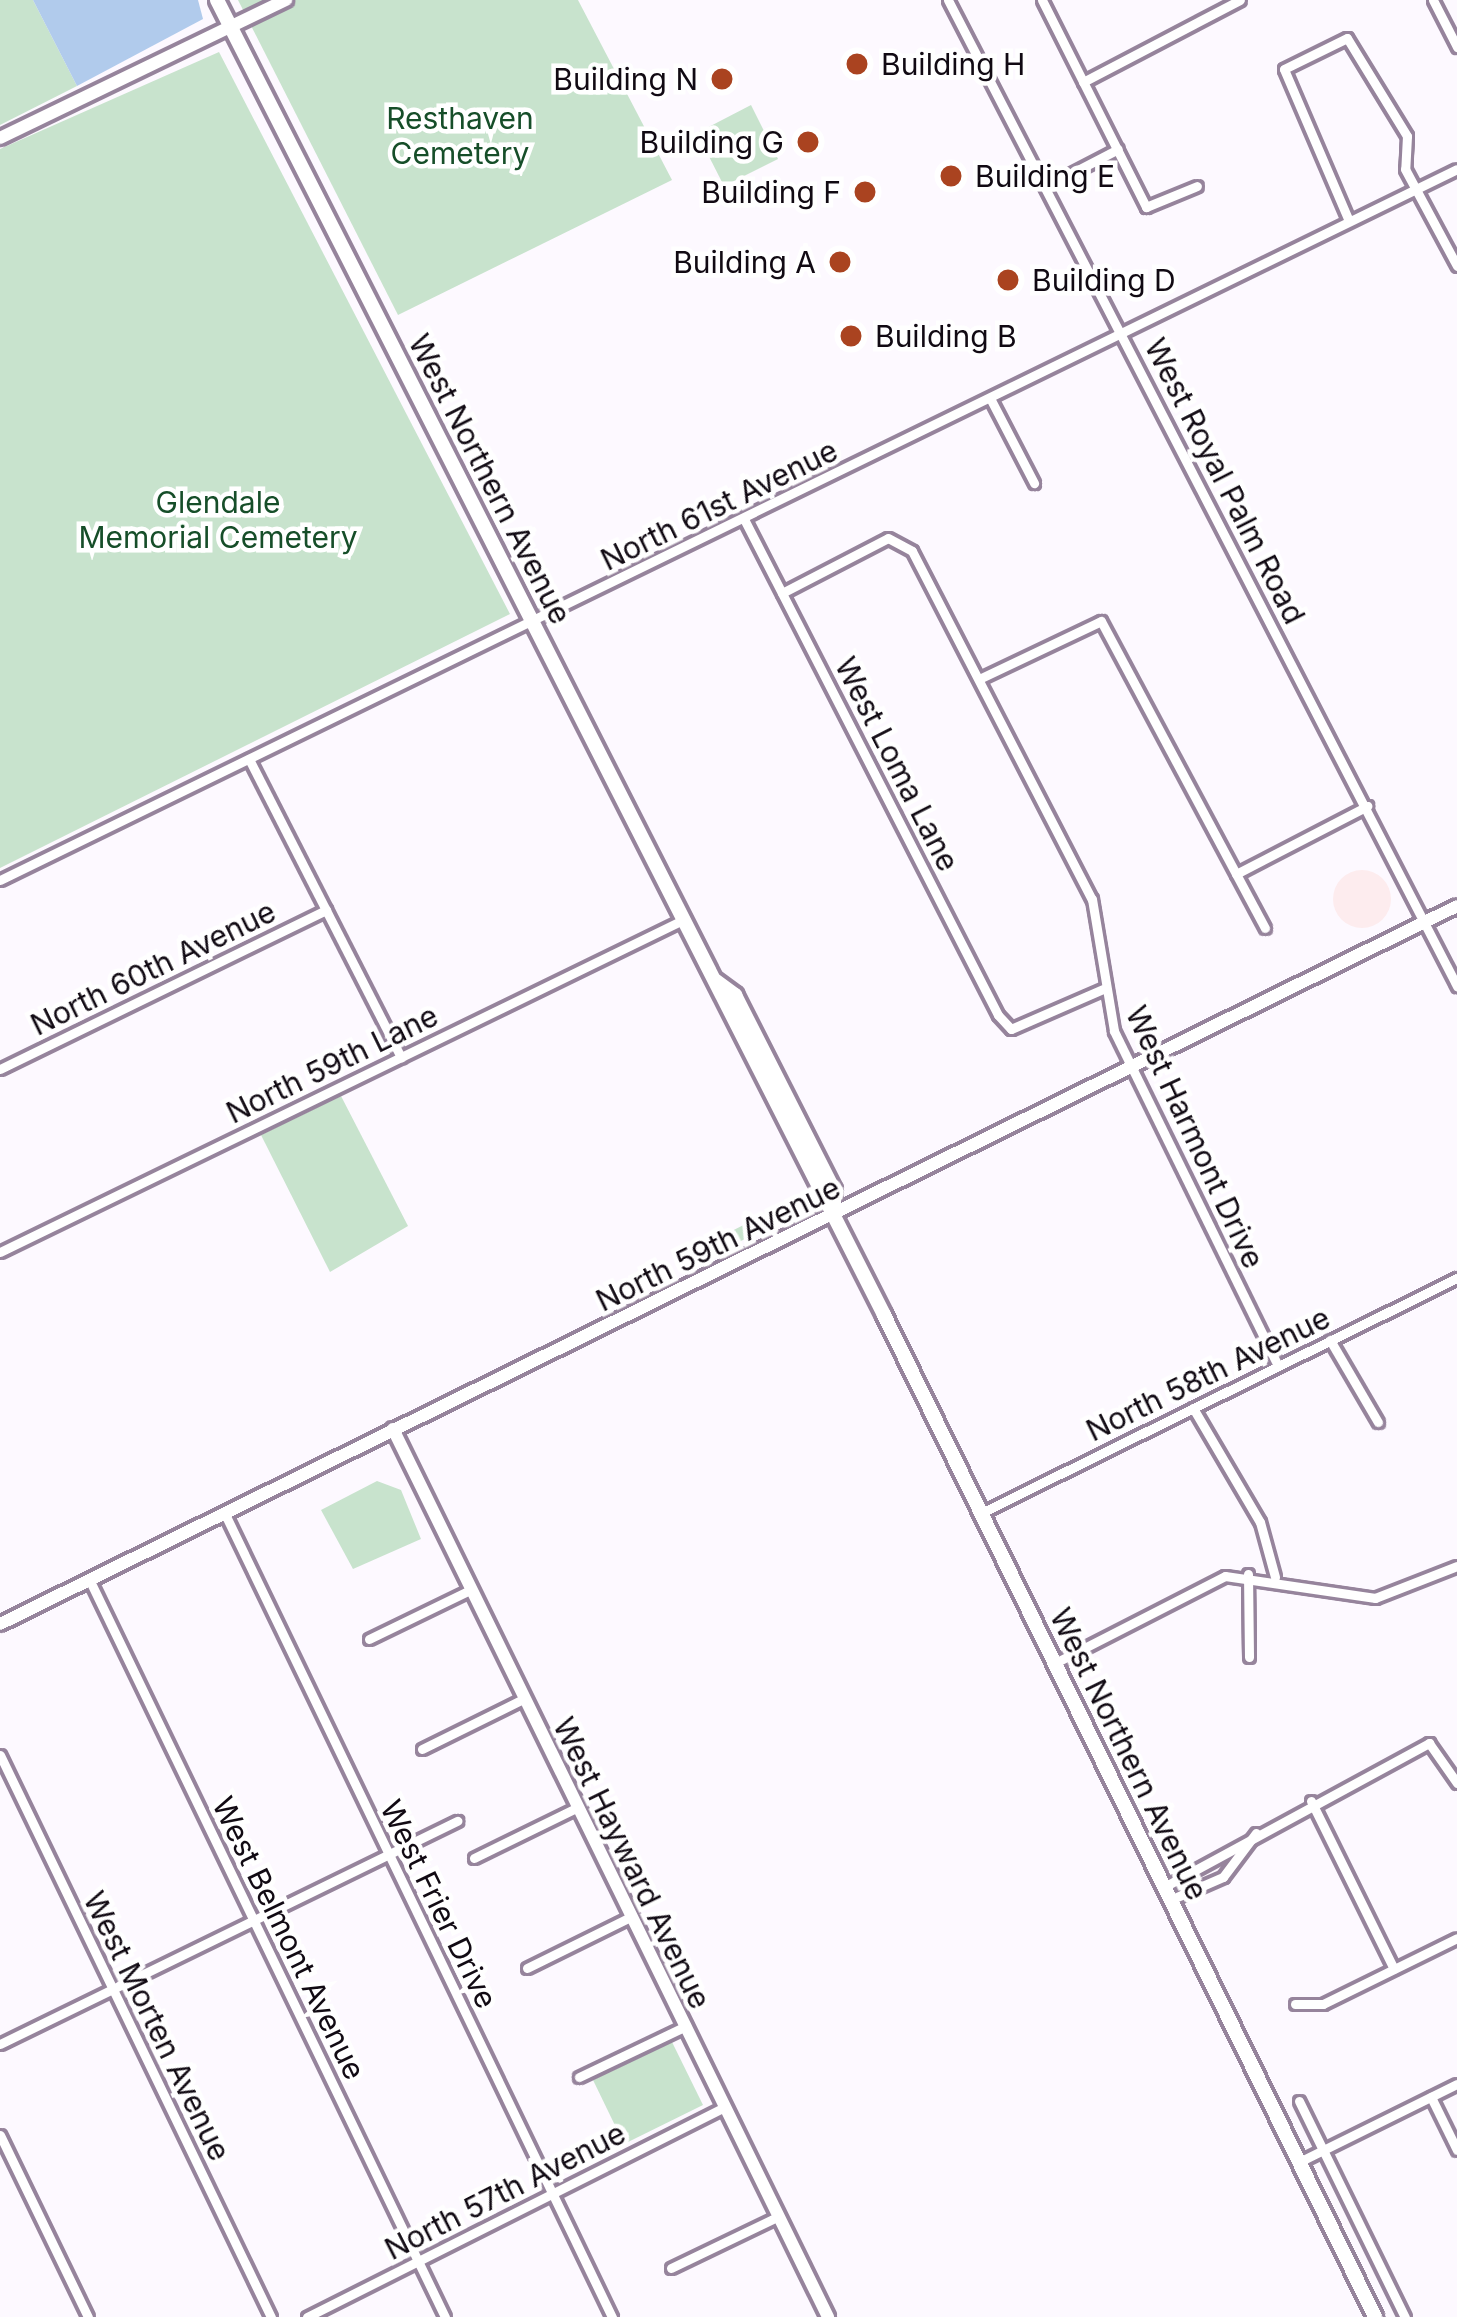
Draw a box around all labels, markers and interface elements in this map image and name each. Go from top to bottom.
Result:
place label: Building H [881,46,1025,82]
marker: Building H [844,51,870,77]
place label: Building N [553,61,698,97]
marker: Building N [709,66,735,92]
park label: Resthaven Cemetery [386,100,534,170]
place label: Building G [640,124,784,160]
marker: Building G [795,129,821,155]
place label: Building E [975,158,1115,194]
marker: Building E [938,163,964,189]
place label: Building F [701,174,841,210]
marker: Building F [852,179,878,205]
place label: Building A [673,244,816,280]
marker: Building A [827,249,853,275]
place label: Building D [1032,262,1176,298]
marker: Building D [995,267,1021,293]
place label: Building B [875,318,1017,354]
marker: Building B [838,323,864,349]
street label: West Northern Avenue [401,328,579,630]
street label: West Royal Palm Road [1137,332,1313,630]
street label: North 61st Avenue [595,432,843,578]
park label: Glendale Memorial Cemetery [78,484,358,554]
street label: West Loma Lane [828,651,966,877]
street label: North 60th Avenue [25,893,281,1043]
street label: North 59th Lane [220,997,444,1131]
street label: West Harmont Drive [1118,1000,1272,1274]
street label: North 59th Avenue [590,1169,846,1319]
street label: North 58th Avenue [1080,1299,1336,1449]
street label: West Northern Avenue [1043,1602,1215,1906]
street label: West Hayward Avenue [546,1712,718,2014]
street label: West Belmont Avenue [205,1791,373,2085]
street label: West Frier Drive [373,1794,505,2014]
street label: West Morten Avenue [76,1886,238,2166]
street label: North 57th Avenue [379,2115,631,2267]

